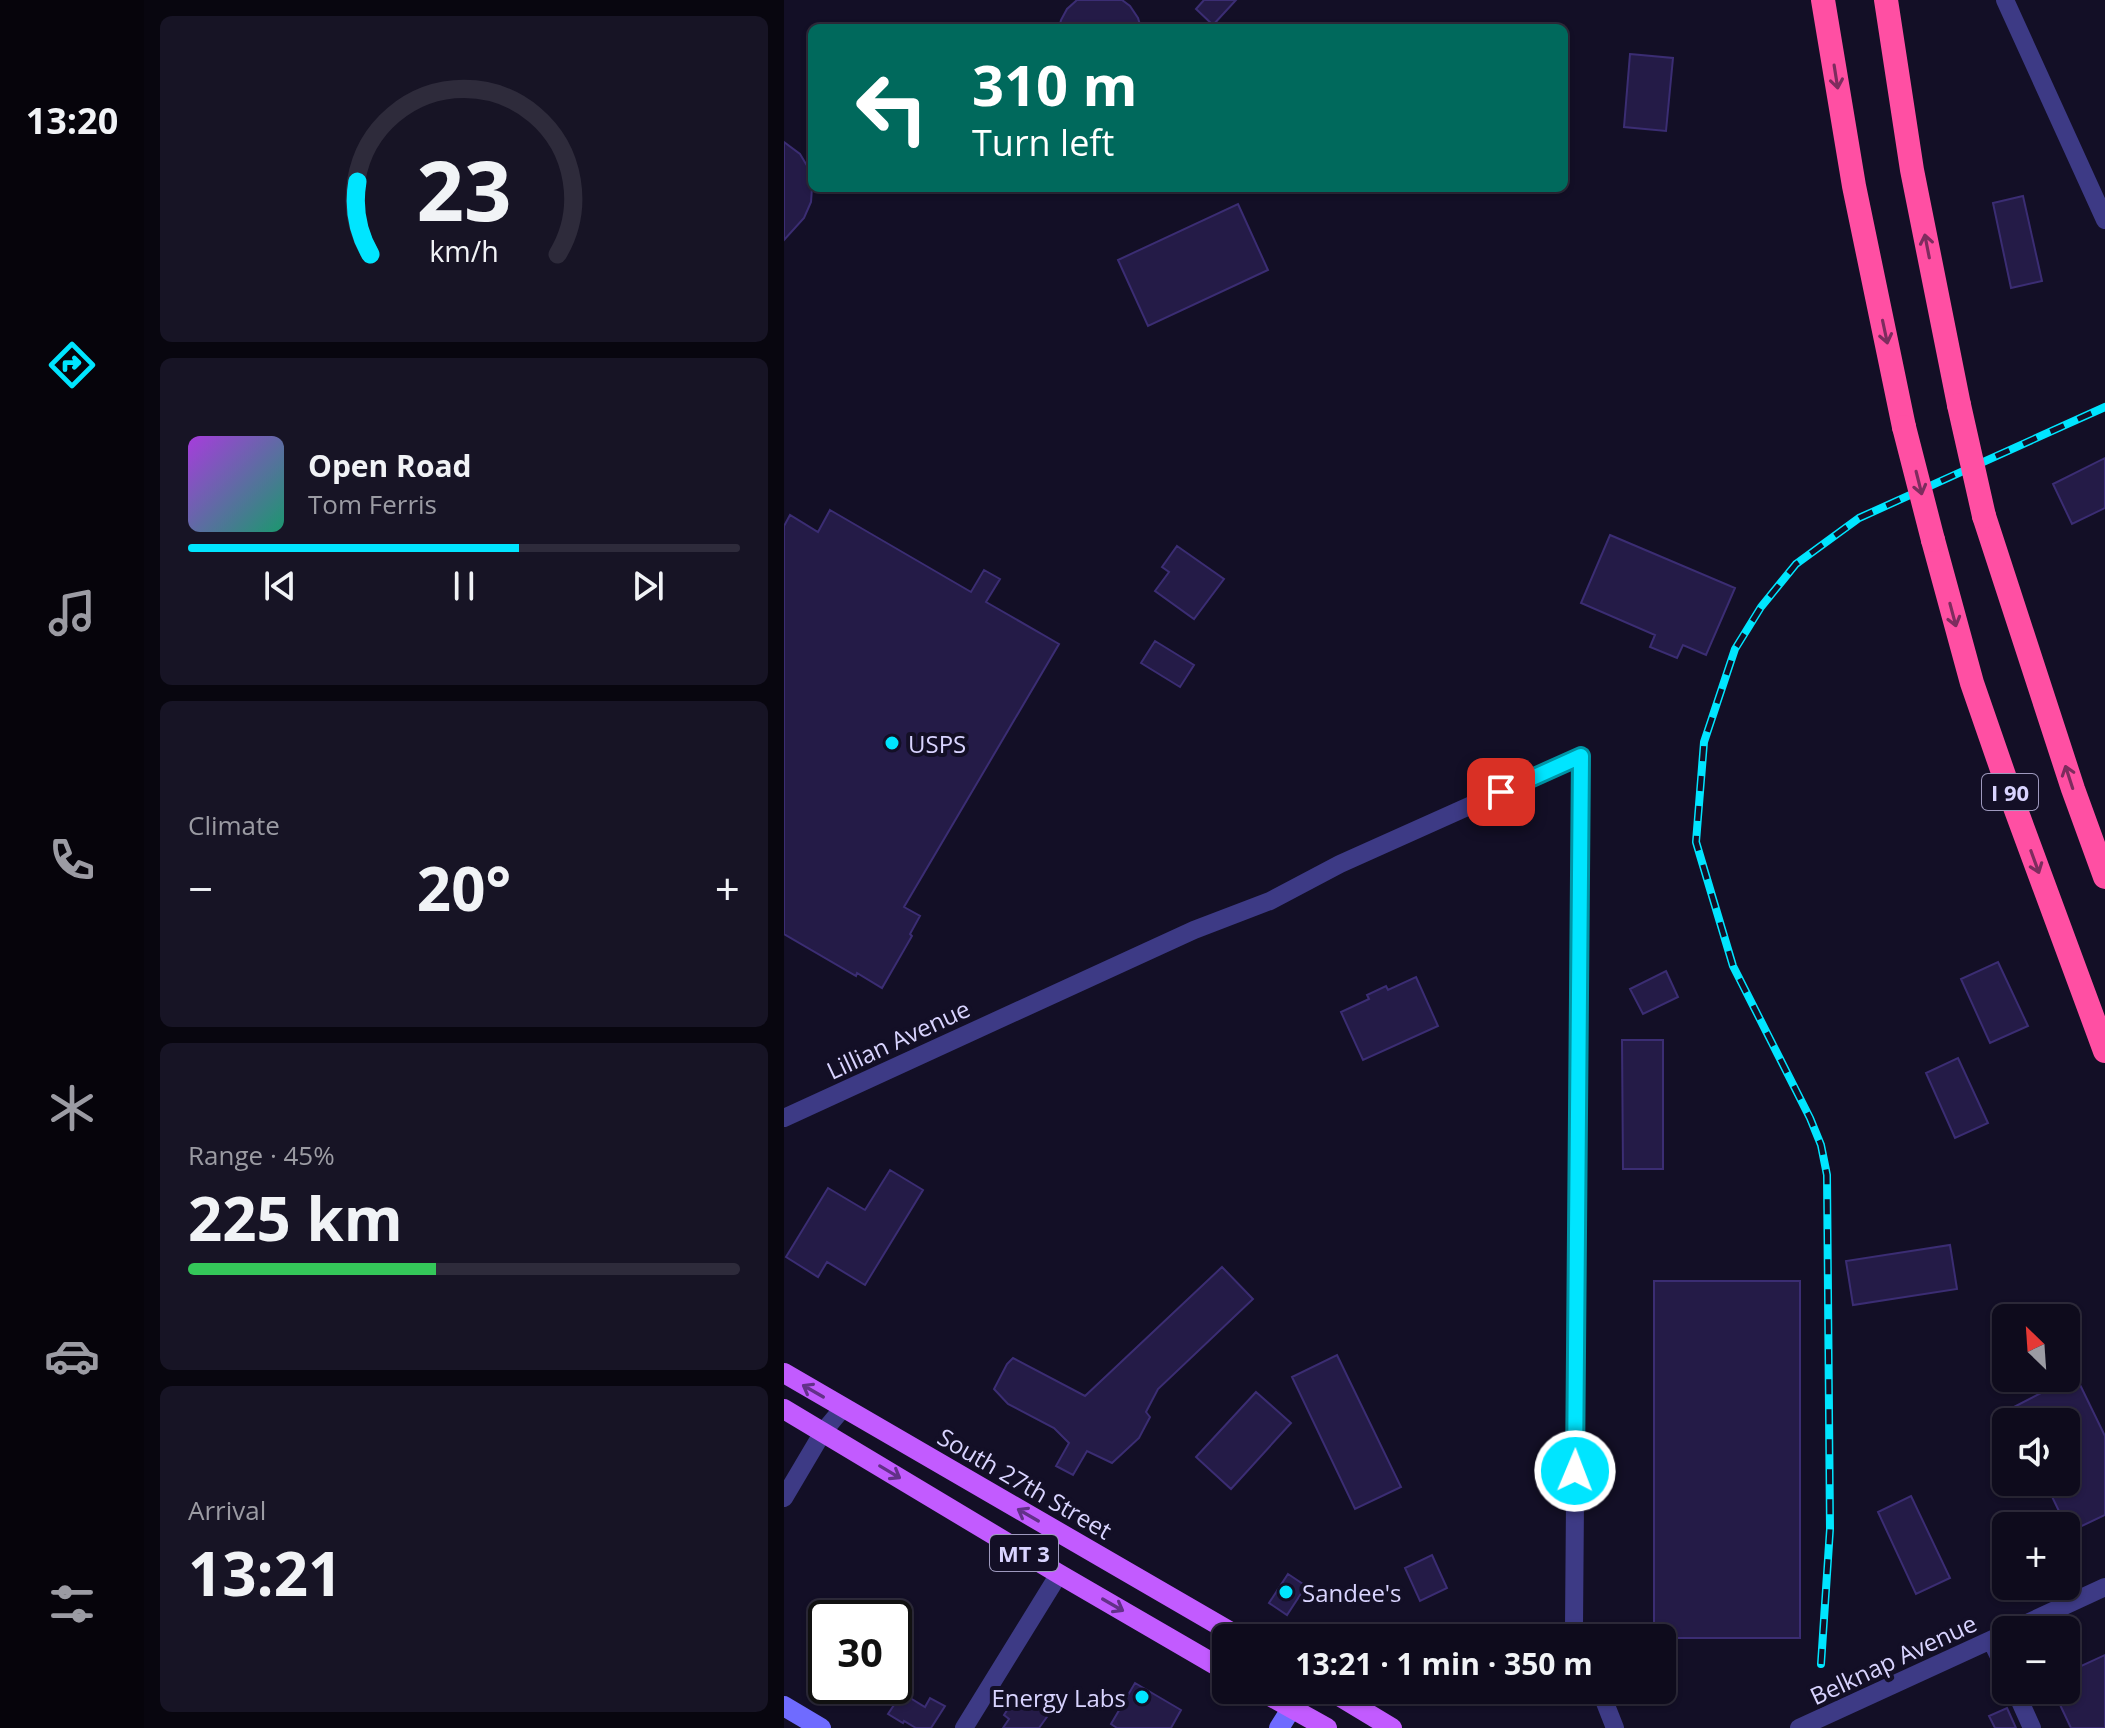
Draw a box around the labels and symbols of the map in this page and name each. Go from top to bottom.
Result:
one-way arrow [1829,64,1844,89]
one-way arrow [1919,234,1934,259]
one-way arrow [1878,319,1893,345]
one-way arrow [1912,470,1927,496]
one-way arrow [1947,601,1962,627]
place label: USPS [908,727,966,760]
marker: USPS [883,734,901,752]
pin [1467,758,1535,826]
one-way arrow [2060,765,2075,790]
road number: I 90 [1982,774,2038,810]
one-way arrow [2029,849,2043,873]
street label: Lillian Avenue [821,991,975,1087]
north arrow [1992,1304,2080,1392]
one-way arrow [802,1382,825,1398]
street label: South 27th Street [932,1420,1118,1546]
position arrow [1533,1429,1617,1513]
one-way arrow [878,1464,901,1480]
one-way arrow [1017,1507,1040,1523]
road number: MT 3 [990,1535,1058,1571]
place label: Sandee's [1302,1576,1402,1609]
marker: Sandee's [1277,1583,1295,1601]
one-way arrow [1101,1597,1124,1613]
speed limit sign: 30 [808,1600,912,1704]
street label: Belknap Avenue [1804,1606,1982,1712]
place label: Energy Labs [991,1681,1126,1714]
marker: Energy Labs [1133,1688,1151,1706]

